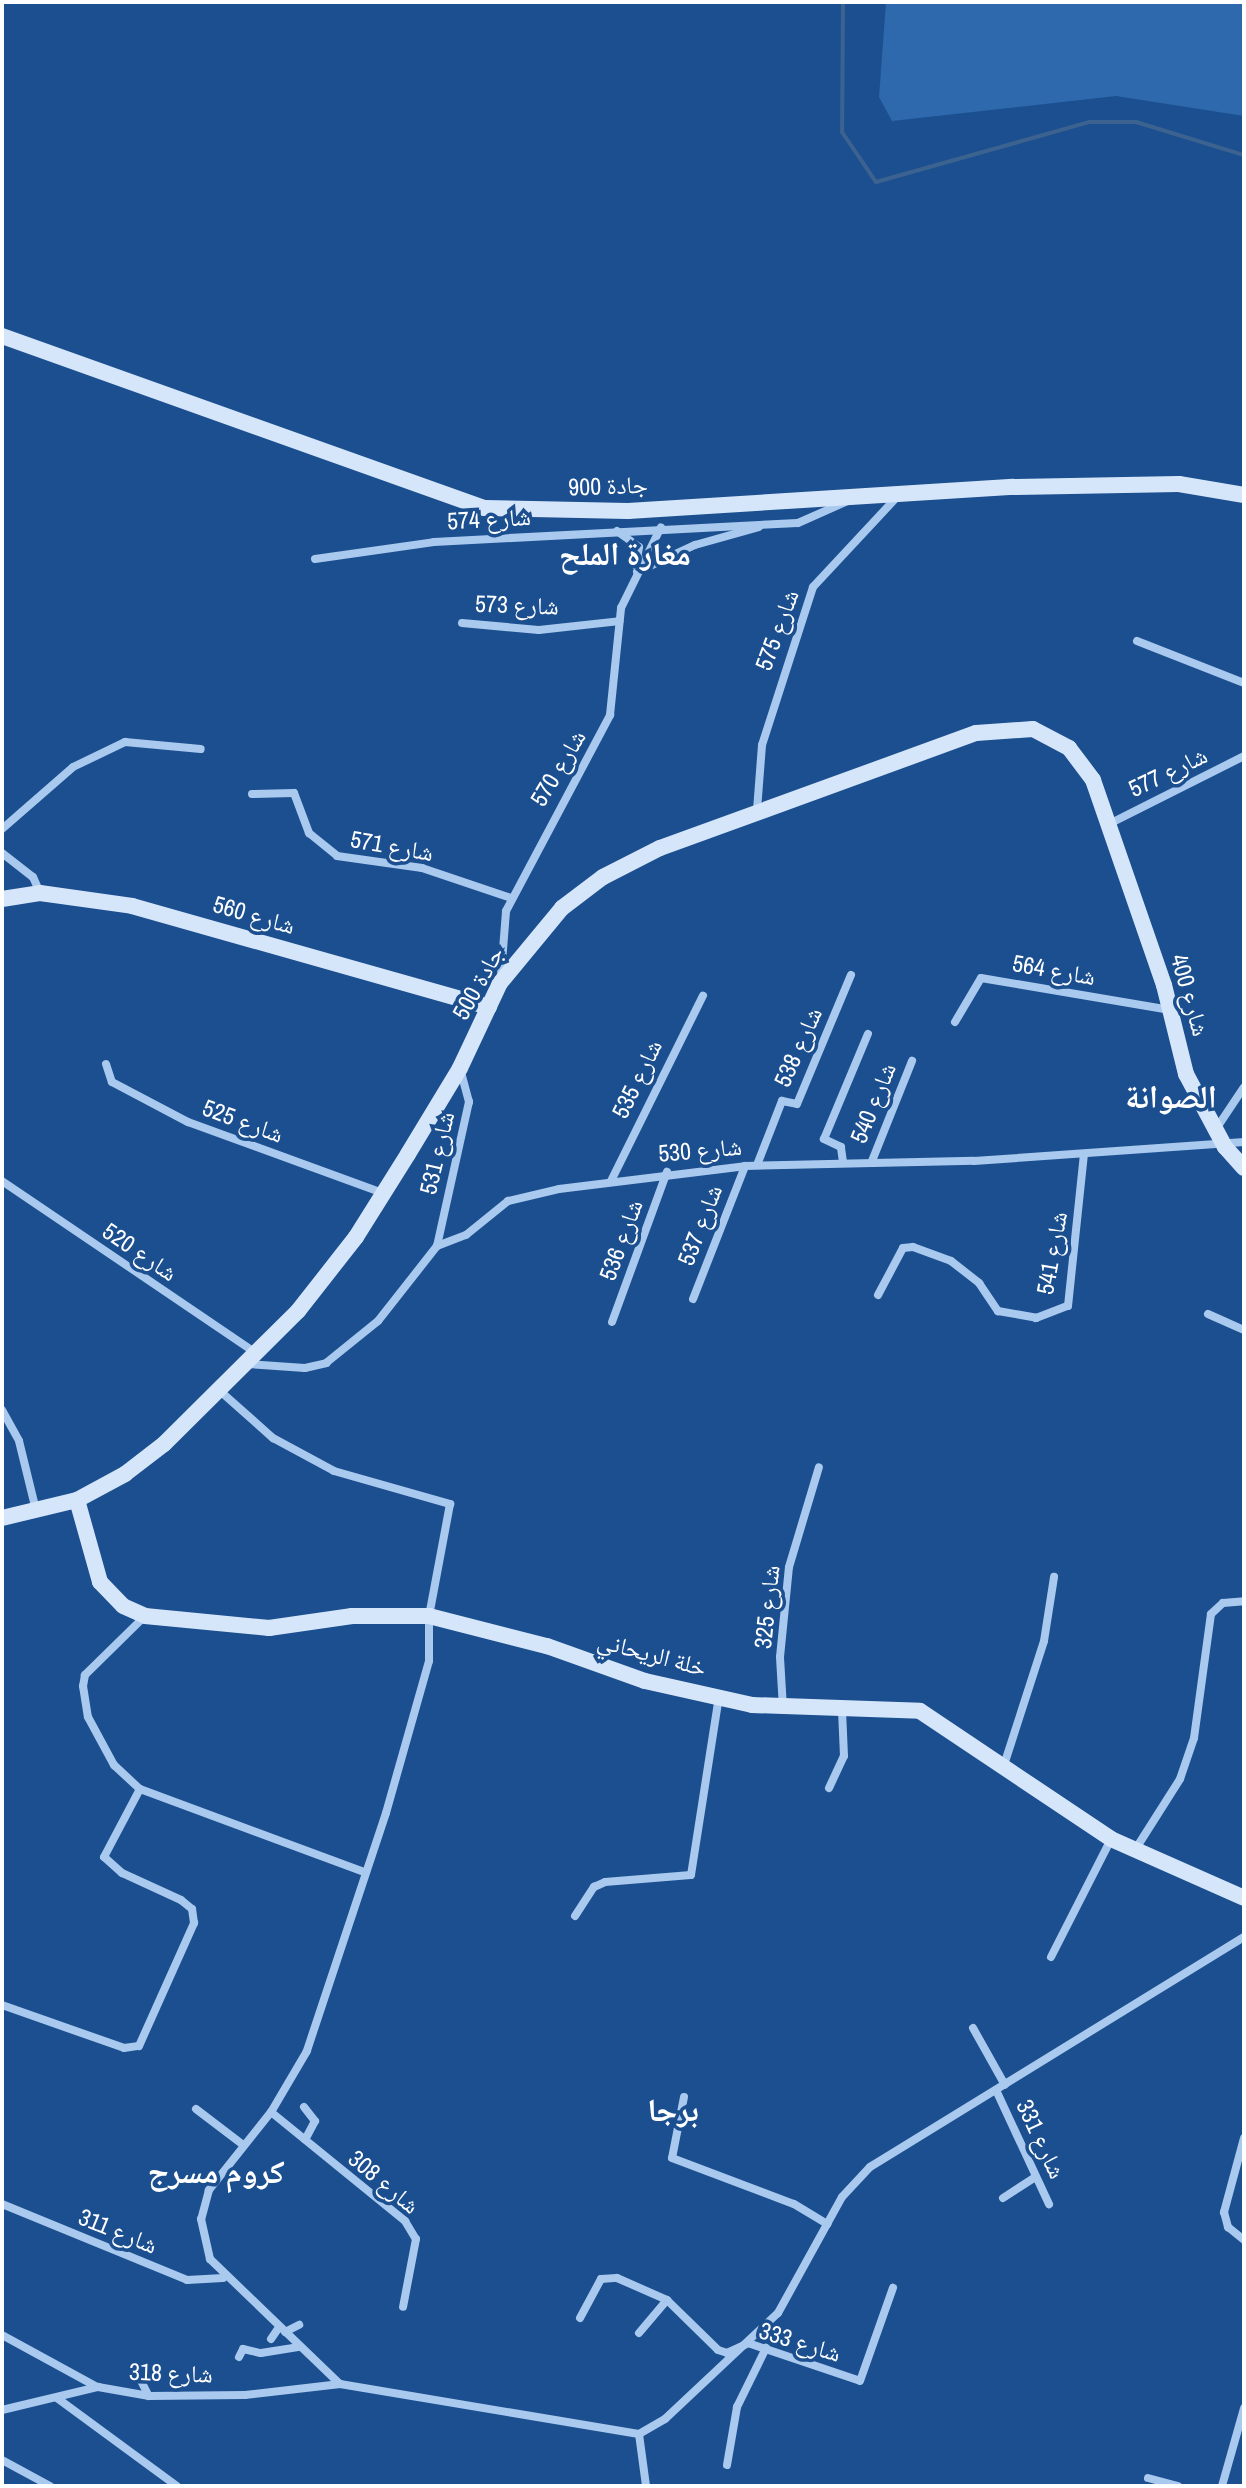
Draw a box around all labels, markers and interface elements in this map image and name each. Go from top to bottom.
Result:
street label: جادة 900 [568,470,648,502]
street label: شارع 574 [446,502,532,536]
district label: مغارة الملح [559,535,691,573]
street label: شارع 575 [749,586,805,674]
street label: شارع 573 [475,589,559,621]
street label: شارع 570 [524,725,592,811]
street label: شارع 577 [1124,741,1212,803]
street label: شارع 571 [348,825,436,867]
street label: شارع 560 [210,890,298,940]
street label: جادة 500 [446,941,510,1025]
street label: شارع 564 [1010,949,1098,991]
street label: شارع 400 [1165,951,1215,1039]
street label: شارع 538 [768,1003,828,1091]
street label: شارع 535 [606,1035,668,1123]
street label: شارع 540 [844,1059,902,1147]
district label: الصوانة [1125,1078,1217,1116]
street label: شارع 525 [199,1093,287,1149]
street label: شارع 531 [414,1109,460,1197]
street label: شارع 530 [657,1132,743,1168]
street label: شارع 537 [672,1181,728,1269]
street label: شارع 536 [593,1196,649,1284]
street label: شارع 541 [1031,1209,1073,1297]
street label: شارع 520 [97,1217,183,1287]
street label: شارع 325 [748,1564,786,1650]
street label: خلة الريحاني [595,1626,709,1682]
district label: برجا [647,2091,699,2129]
street label: شارع 331 [1010,2095,1072,2183]
street label: شارع 308 [343,2144,425,2220]
district label: كروم مسرج [147,2153,285,2191]
street label: شارع 311 [74,2202,162,2260]
street label: شارع 333 [756,2316,844,2368]
street label: شارع 318 [129,2357,213,2389]

